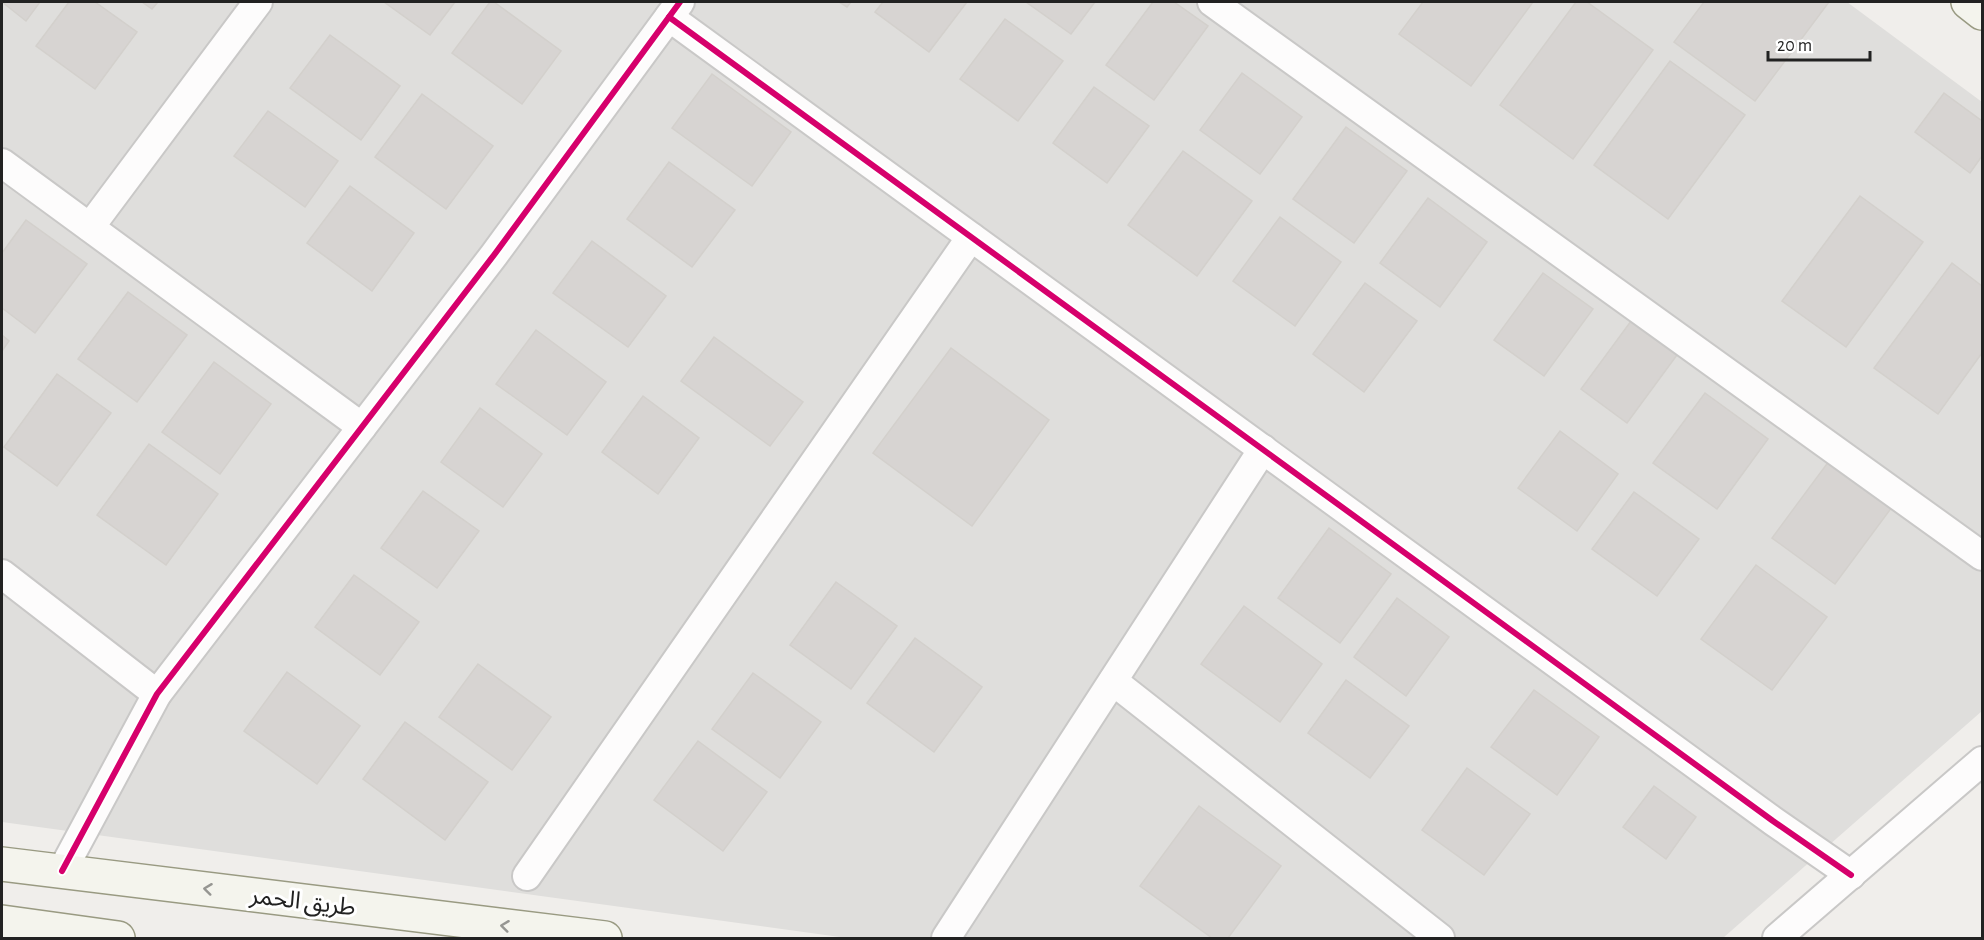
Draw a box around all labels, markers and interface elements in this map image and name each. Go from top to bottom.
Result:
scale bar [1768,24,1870,62]
text: 20 m [1777,37,1812,55]
one-way arrow [203,883,212,896]
street label: طريق الحمر [247,883,357,922]
one-way arrow [501,920,510,933]

